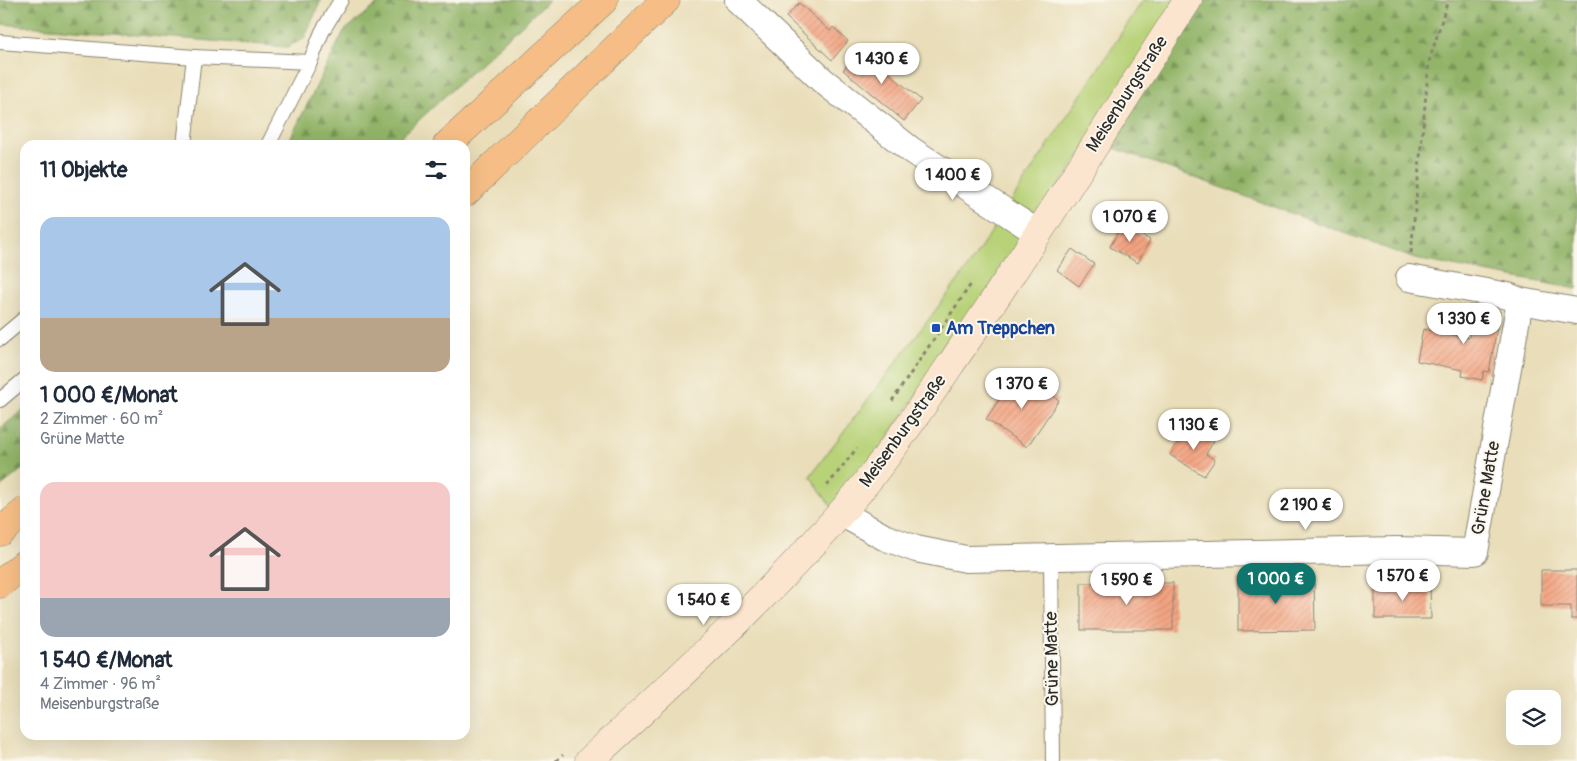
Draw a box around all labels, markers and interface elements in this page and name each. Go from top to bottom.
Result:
street label: Meisenburgstraße [1081,31,1173,156]
pin: 1 430 € [836,42,928,85]
text: 1 430 € [856,49,908,69]
icon: filters [422,156,450,184]
text: 11 Objekte [40,157,127,184]
pin: 1 400 € [907,158,999,201]
text: 1 400 € [926,165,980,185]
pin: 1 070 € [1084,200,1176,243]
text: 1 070 € [1103,207,1157,227]
icon: home [200,249,290,339]
pin: 1 330 € [1418,302,1510,345]
text: 1 330 € [1438,309,1490,329]
place label: Am Treppchen [946,317,1055,340]
marker: Am Treppchen [930,322,942,334]
pin: 1 370 € [976,368,1068,410]
street label: Meisenburgstraße [854,370,952,492]
text: 1 370 € [996,374,1048,394]
text: 1 000 €/Monat [40,382,177,409]
pin: 1 130 € [1148,408,1240,451]
text: 2 Zimmer · 60 m² [40,409,163,429]
text: 1 130 € [1169,415,1219,435]
text: Grüne Matte [40,429,124,449]
street label: Grüne Matte [1466,439,1506,537]
pin: 2 190 € [1260,488,1352,531]
text: 2 190 € [1280,495,1332,515]
icon: home [200,514,290,604]
pin: 1 570 € [1357,560,1449,602]
pin: 1 000 € [1230,562,1322,605]
pin: 1 590 € [1081,564,1173,606]
text: 1 570 € [1377,566,1429,586]
text: 1 000 € [1248,569,1304,589]
text: 1 590 € [1101,570,1153,590]
pin: 1 540 € [658,584,750,626]
text: 1 540 € [678,590,730,610]
street label: Grüne Matte [1040,611,1064,707]
text: 1 540 €/Monat [40,647,172,674]
text: 4 Zimmer · 96 m² [40,674,161,694]
map controls [1506,690,1561,745]
button: layers [1506,690,1561,745]
text: Meisenburgstraße [40,694,159,714]

